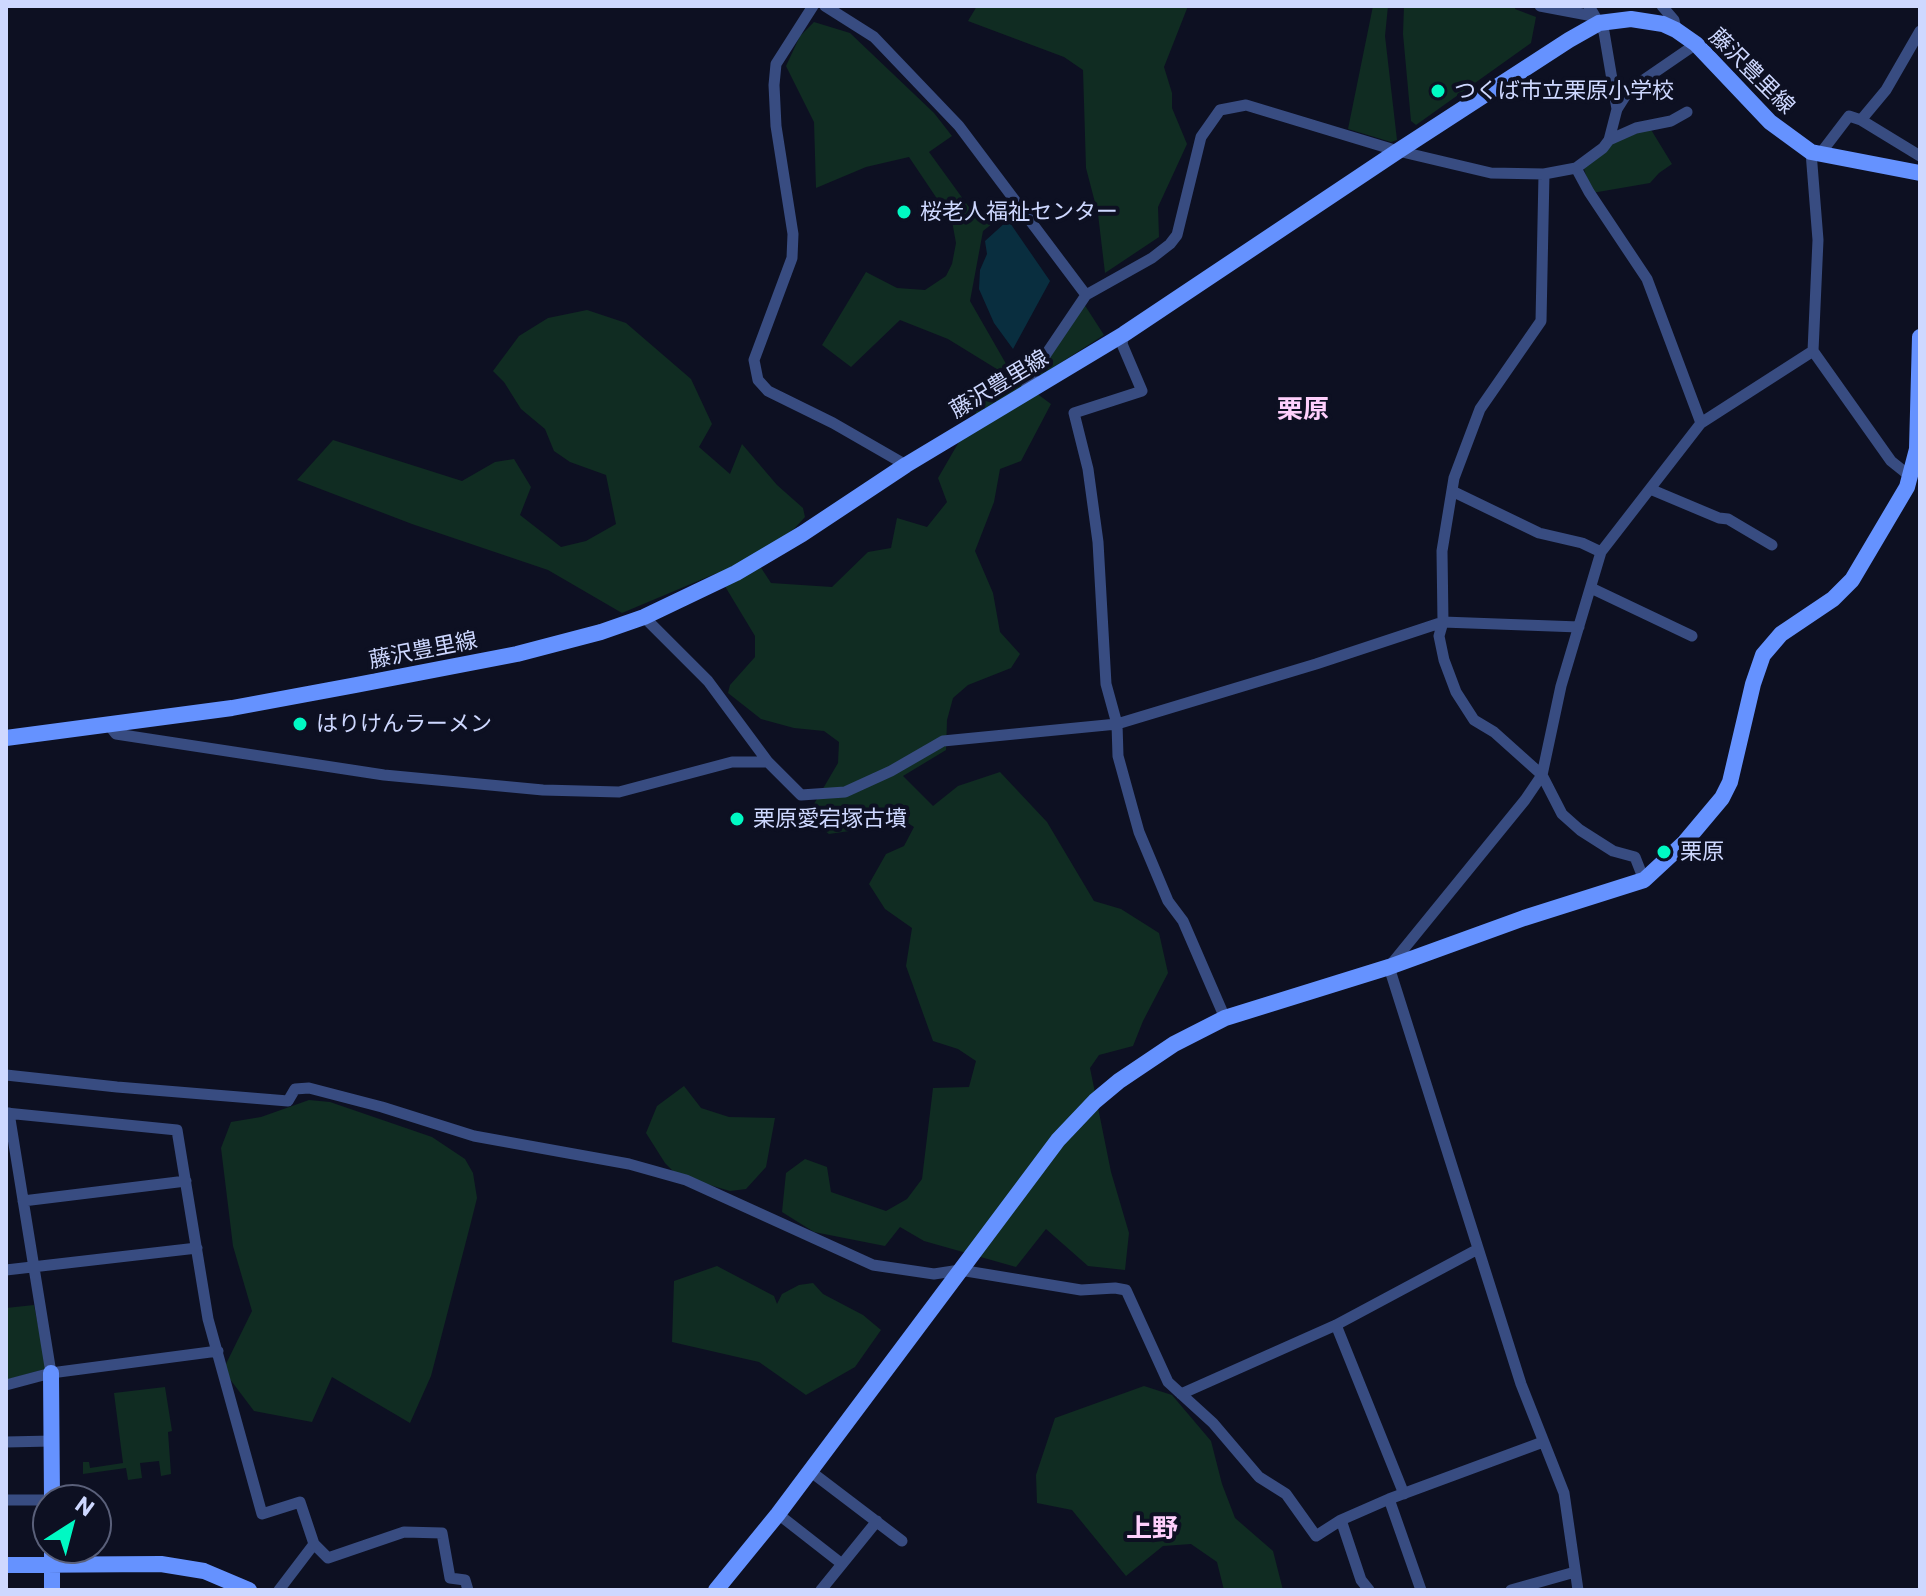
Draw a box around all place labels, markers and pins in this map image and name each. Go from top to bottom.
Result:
place label: つくば市立栗原小学校 [1454,78,1674,104]
marker: つくば市立栗原小学校 [1429,82,1447,100]
place label: 桜老人福祉センター [920,199,1118,225]
marker: 桜老人福祉センター [895,203,913,221]
place label: はりけんラーメン [316,711,492,737]
marker: はりけんラーメン [291,715,309,733]
place label: 栗原愛宕塚古墳 [753,806,907,832]
marker: 栗原愛宕塚古墳 [728,810,746,828]
place label: 栗原 [1680,839,1724,865]
marker: 栗原 [1655,843,1673,861]

